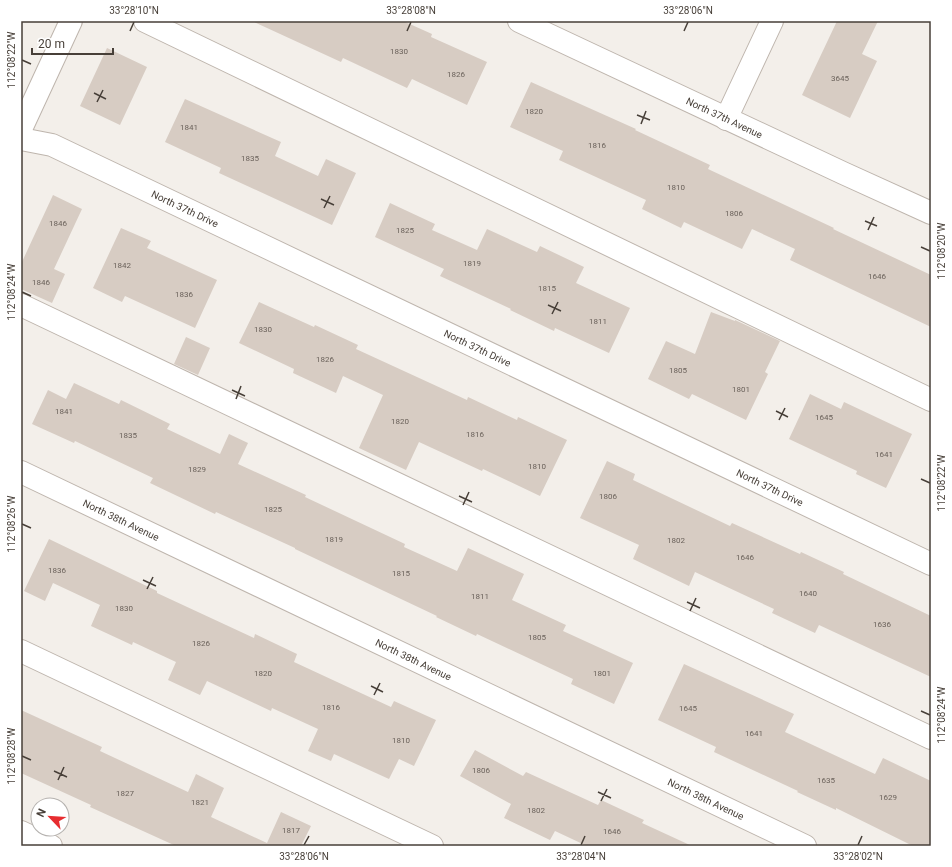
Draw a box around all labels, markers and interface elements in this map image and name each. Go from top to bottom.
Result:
text: 33°28'10"N [109,5,159,16]
text: 33°28'08"N [386,5,436,16]
text: 33°28'06"N [663,5,713,16]
scale bar [32,30,113,56]
text: 112°08'22"W [6,31,17,88]
text: 20 m [38,37,65,51]
house number: 1830 [390,47,408,56]
house number: 1826 [447,70,465,79]
house number: 3645 [831,74,849,83]
street label: North 37th Avenue [685,95,764,140]
house number: 1820 [525,107,543,116]
house number: 1841 [180,123,198,132]
house number: 1816 [588,141,606,150]
house number: 1835 [241,154,259,163]
house number: 1810 [667,183,685,192]
street label: North 37th Drive [150,188,220,229]
house number: 1806 [725,209,743,218]
house number: 1846 [49,219,67,228]
text: 112°08'20"W [936,222,947,279]
house number: 1825 [396,226,414,235]
house number: 1819 [463,259,481,268]
house number: 1842 [113,261,131,270]
text: 112°08'24"W [6,263,17,320]
house number: 1646 [868,272,886,281]
house number: 1846 [32,278,50,287]
house number: 1815 [538,284,556,293]
house number: 1836 [175,290,193,299]
house number: 1811 [589,317,607,326]
house number: 1830 [254,325,272,334]
street label: North 37th Drive [442,327,513,368]
house number: 1826 [316,355,334,364]
house number: 1805 [669,366,687,375]
house number: 1801 [732,385,750,394]
house number: 1841 [55,407,73,416]
house number: 1645 [815,413,833,422]
house number: 1820 [391,417,409,426]
house number: 1816 [466,430,484,439]
house number: 1835 [119,431,137,440]
house number: 1641 [875,450,893,459]
text: 112°08'22"W [936,454,947,511]
house number: 1810 [528,462,546,471]
house number: 1829 [188,465,206,474]
street label: North 37th Drive [735,467,805,508]
house number: 1806 [599,492,617,501]
text: 112°08'26"W [6,495,17,552]
street label: North 38th Avenue [81,497,161,543]
house number: 1825 [264,505,282,514]
house number: 1819 [325,535,343,544]
house number: 1802 [667,536,685,545]
house number: 1646 [736,553,754,562]
house number: 1836 [48,566,66,575]
house number: 1815 [392,569,410,578]
house number: 1640 [799,589,817,598]
house number: 1811 [471,592,489,601]
house number: 1830 [115,604,133,613]
house number: 1636 [873,620,891,629]
house number: 1805 [528,633,546,642]
street label: North 38th Avenue [374,636,453,682]
house number: 1826 [192,639,210,648]
house number: 1820 [254,669,272,678]
house number: 1801 [593,669,611,678]
text: 112°08'24"W [936,686,947,743]
house number: 1816 [322,703,340,712]
house number: 1645 [679,704,697,713]
text: 112°08'28"W [6,727,17,784]
house number: 1641 [745,729,763,738]
house number: 1810 [392,736,410,745]
house number: 1806 [472,766,490,775]
street label: North 38th Avenue [666,776,746,822]
house number: 1635 [817,776,835,785]
house number: 1827 [116,789,134,798]
house number: 1629 [879,793,897,802]
north arrow [30,797,70,837]
house number: 1821 [191,798,209,807]
house number: 1802 [527,806,545,815]
text: N [34,807,49,819]
house number: 1817 [282,826,300,835]
house number: 1646 [603,827,621,836]
text: 33°28'06"N [279,851,329,862]
text: 33°28'04"N [556,851,606,862]
text: 33°28'02"N [833,851,883,862]

